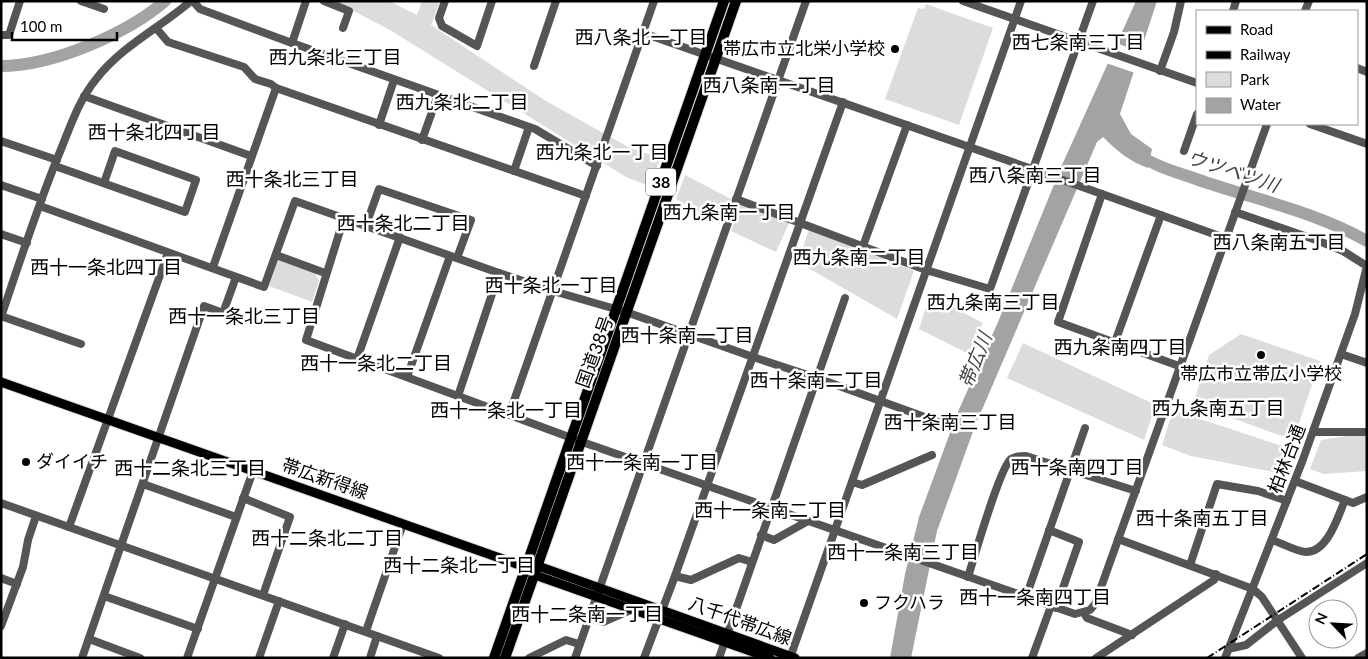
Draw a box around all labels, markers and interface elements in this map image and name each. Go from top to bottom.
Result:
scale bar [12,10,118,42]
legend [1196,10,1358,125]
text: 100 m [20,17,62,35]
text: Road [1240,20,1273,38]
district label: 西八条北一丁目 [574,25,708,48]
district label: 西七条南三丁目 [1011,30,1145,53]
place label: 帯広市立北栄小学校 [723,37,885,59]
marker: 帯広市立北栄小学校 [889,43,901,55]
district label: 西九条北三丁目 [268,45,402,68]
text: Railway [1240,45,1291,63]
text: Park [1240,70,1270,88]
district label: 西八条南一丁目 [702,73,836,96]
district label: 西九条北二丁目 [395,90,529,113]
text: Water [1240,95,1281,113]
district label: 西十条北四丁目 [87,120,221,143]
district label: 西九条北一丁目 [535,140,669,163]
water label: ウツベツ川 [1184,145,1284,197]
district label: 西八条南三丁目 [968,163,1102,186]
district label: 西十条北三丁目 [225,167,359,190]
road number: 38 [646,168,676,196]
district label: 西九条南一丁目 [662,200,796,223]
district label: 西十条北二丁目 [336,211,470,234]
district label: 西八条南五丁目 [1212,230,1346,253]
district label: 西九条南二丁目 [792,245,926,268]
district label: 西十一条北四丁目 [30,255,182,278]
district label: 西十条北一丁目 [484,273,618,296]
district label: 西九条南三丁目 [926,290,1060,313]
district label: 西十一条北三丁目 [168,304,320,327]
street label: 国道38号 [571,313,617,391]
district label: 西十条南一丁目 [620,323,754,346]
water label: 帯広川 [953,327,997,391]
district label: 西九条南四丁目 [1053,335,1187,358]
marker: 帯広市立帯広小学校 [1255,349,1267,361]
district label: 西十一条北二丁目 [300,351,452,374]
place label: 帯広市立帯広小学校 [1180,362,1342,384]
district label: 西十条南二丁目 [749,368,883,391]
district label: 西九条南五丁目 [1151,396,1285,419]
district label: 西十一条北一丁目 [430,398,582,421]
district label: 西十条南三丁目 [883,410,1017,433]
street label: 柏林台通 [1263,421,1309,496]
place label: ダイイチ [36,450,108,472]
district label: 西十一条南一丁目 [566,450,718,473]
street label: 帯広新得線 [279,453,371,503]
district label: 西十条南四丁目 [1010,455,1144,478]
marker: ダイイチ [20,456,32,468]
district label: 西十二条北三丁目 [114,456,266,479]
district label: 西十一条南二丁目 [694,498,846,521]
district label: 西十条南五丁目 [1135,506,1269,529]
district label: 西十二条北二丁目 [251,526,403,549]
district label: 西十一条南三丁目 [827,540,979,563]
district label: 西十二条北一丁目 [383,553,535,576]
district label: 西十一条南四丁目 [959,585,1111,608]
street label: 八千代帯広線 [686,591,795,649]
place label: フクハラ [874,591,945,613]
marker: フクハラ [858,597,870,609]
north arrow [1308,599,1358,649]
district label: 西十二条南一丁目 [511,602,663,625]
text: N [1311,610,1331,627]

